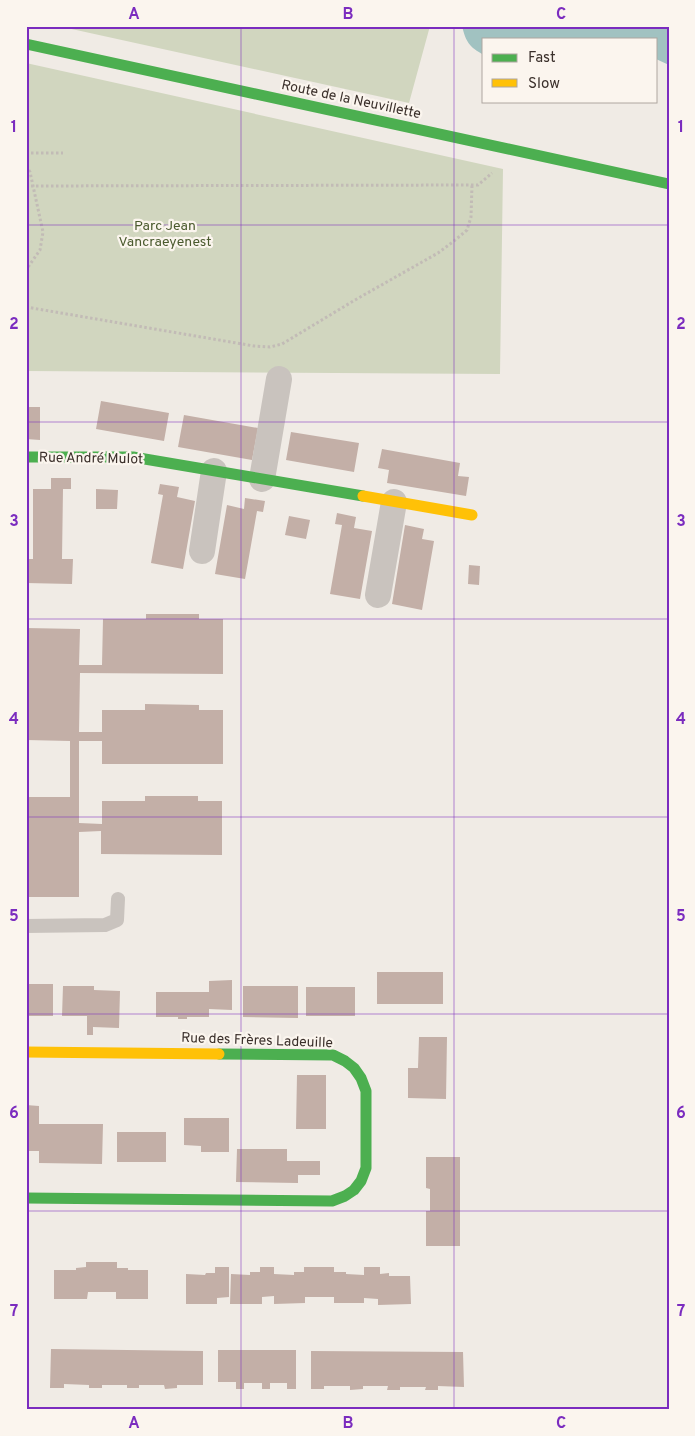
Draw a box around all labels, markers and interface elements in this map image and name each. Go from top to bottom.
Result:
text: A [128,5,140,25]
text: B [342,5,354,25]
text: C [556,5,566,25]
legend [482,38,658,102]
text: Fast [528,49,556,68]
text: Slow [528,75,560,94]
street label: Route de la Neuvillette [280,77,422,123]
text: 1 [11,118,17,138]
text: 1 [678,118,684,138]
park label: Parc Jean Vancraeyenest [118,218,212,251]
text: 2 [9,315,19,335]
text: 2 [676,315,686,335]
street label: Rue André Mulot [39,450,143,468]
text: 3 [9,512,19,532]
text: 3 [676,512,686,532]
text: 4 [9,710,19,730]
text: 4 [676,710,686,730]
text: 5 [9,907,19,927]
text: 5 [676,907,686,927]
street label: Rue des Frères Ladeuille [181,1030,333,1052]
text: 6 [9,1104,19,1124]
text: 6 [676,1104,686,1124]
text: 7 [10,1302,18,1322]
text: 7 [677,1302,685,1322]
text: A [128,1414,140,1434]
text: B [342,1414,354,1434]
text: C [556,1414,566,1434]

